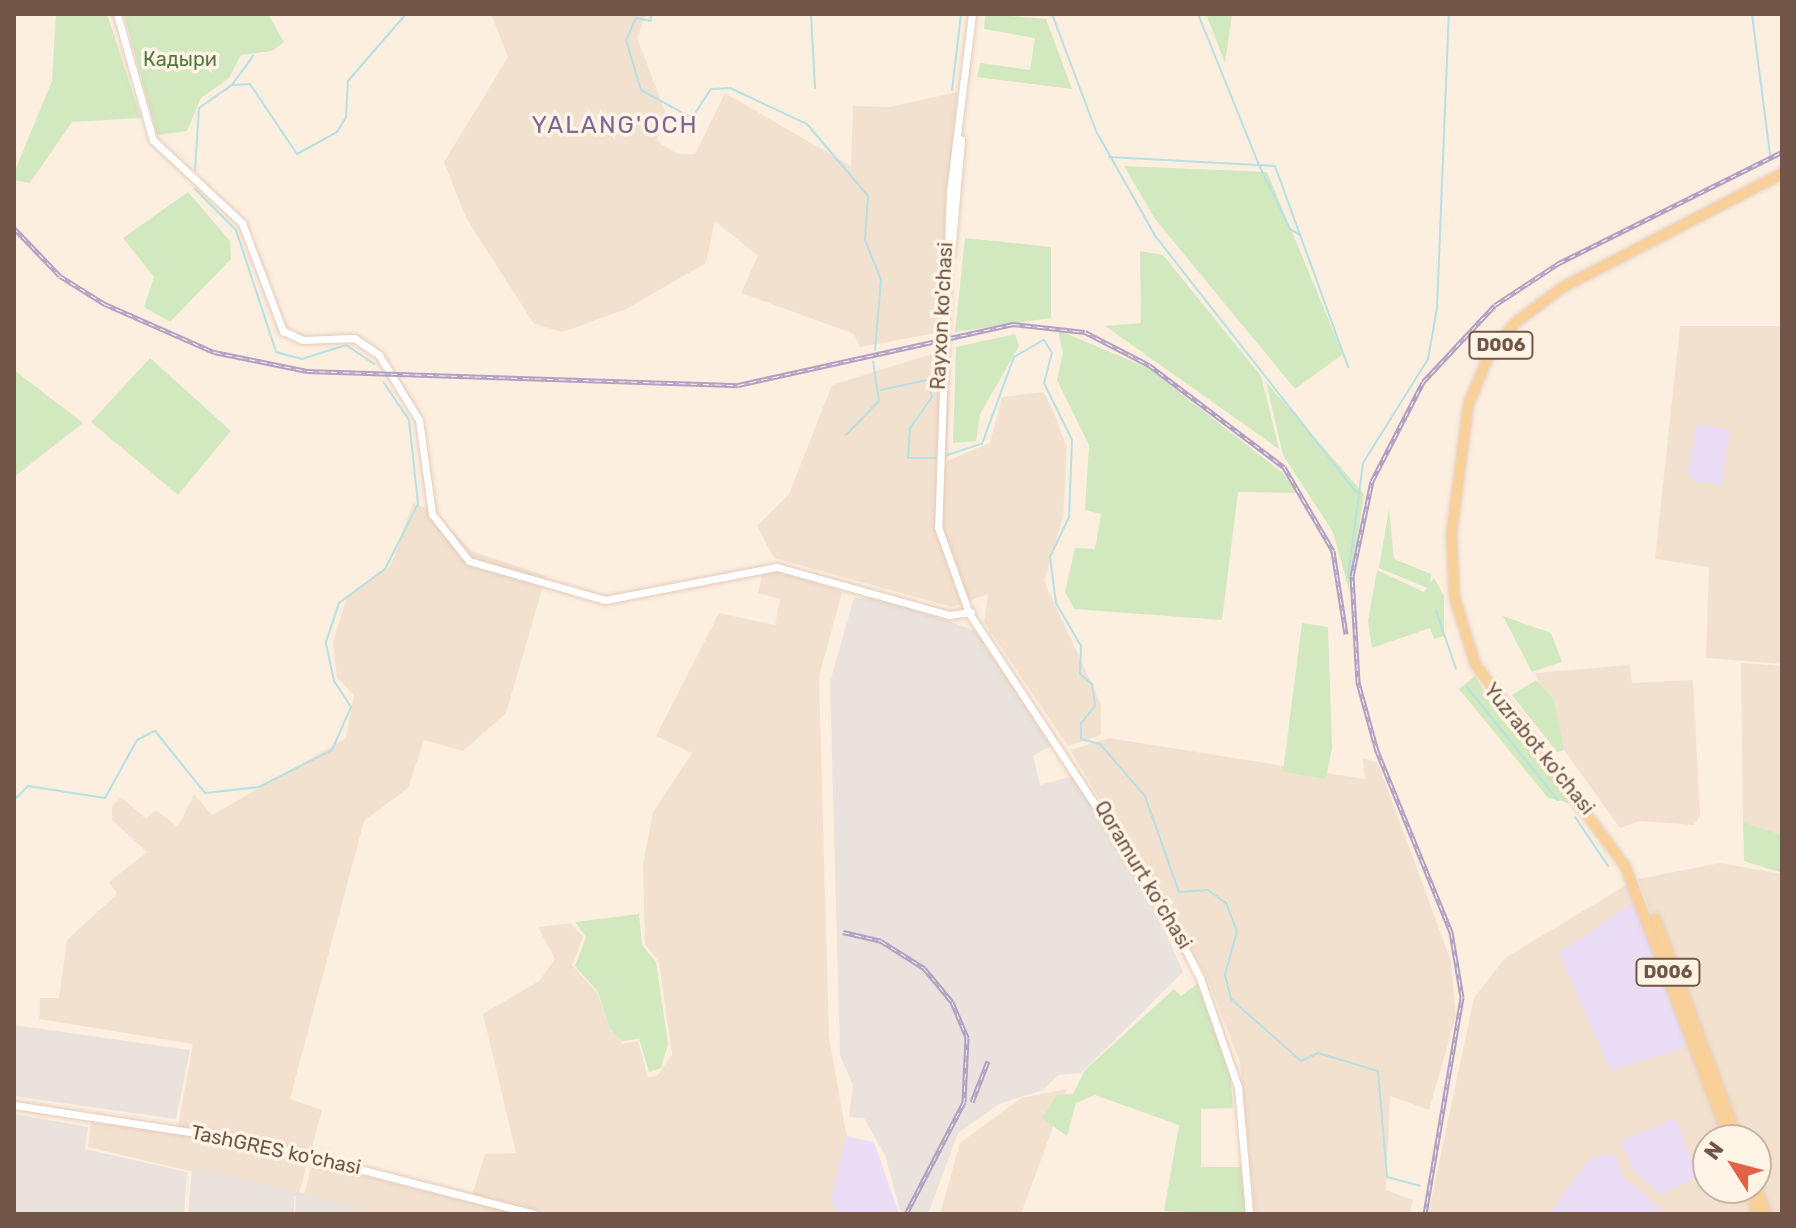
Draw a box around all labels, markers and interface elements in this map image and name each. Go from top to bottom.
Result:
park label: Кадыри [143,47,217,71]
district label: YALANG'OCH [531,112,699,140]
street label: Rayxon ko'chasi [926,242,958,390]
road number: D006 [1467,331,1535,359]
street label: Yuzrabot ko'chasi [1479,678,1599,820]
street label: Qoramurt koʻchasi [1089,797,1197,953]
road number: D006 [1634,958,1702,986]
street label: TashGRES ko'chasi [189,1120,363,1180]
north arrow [1692,1124,1772,1204]
text: N [1698,1136,1729,1165]

